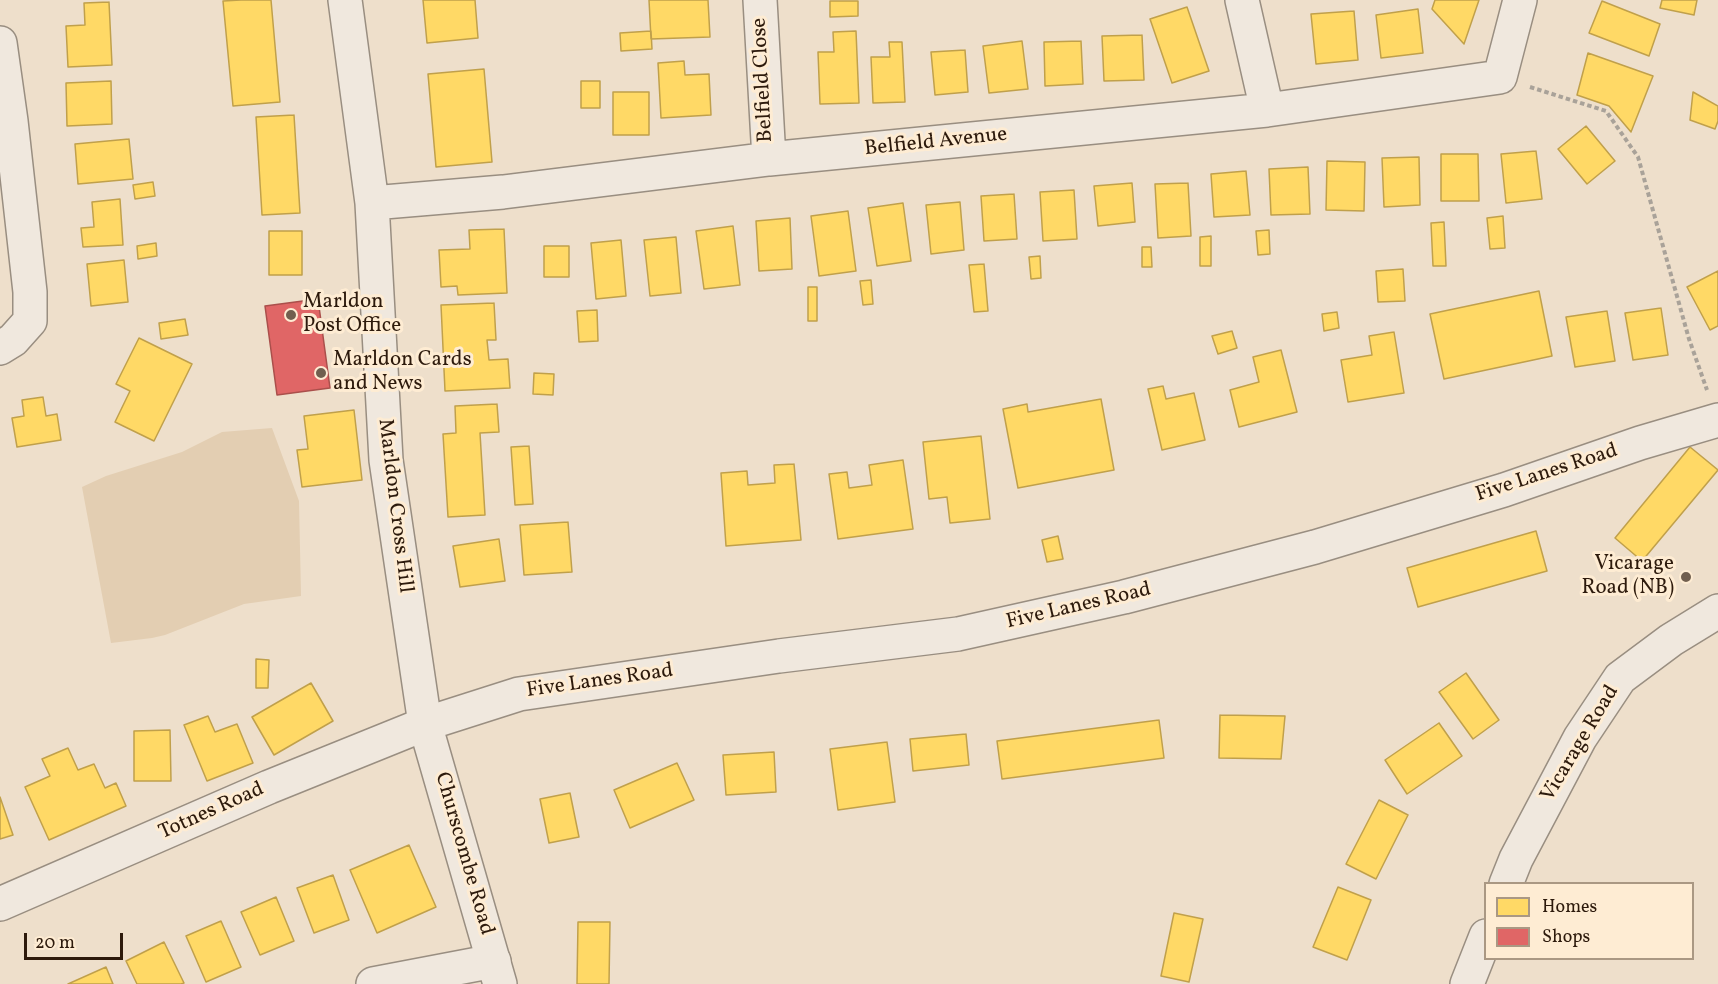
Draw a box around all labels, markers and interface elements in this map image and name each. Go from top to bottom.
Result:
street label: Belfield Close [748,17,780,143]
street label: Belfield Avenue [863,123,1009,163]
place label: Marldon Post Office [303,290,401,340]
marker: Marldon Post Office [284,308,298,322]
place label: Marldon Cards and News [333,348,472,398]
marker: Marldon Cards and News [314,366,328,380]
street label: Marldon Cross Hill [371,417,417,595]
street label: Five Lanes Road [1473,439,1621,509]
place label: Vicarage Road (NB) [1581,552,1674,602]
marker: Vicarage Road (NB) [1679,570,1693,584]
street label: Five Lanes Road [1004,578,1154,636]
street label: Five Lanes Road [525,659,675,705]
street label: Vicarage Road [1536,681,1626,807]
street label: Churscombe Road [428,770,498,938]
street label: Totnes Road [156,778,268,846]
legend [1484,882,1694,960]
text: Homes [1542,895,1597,920]
scale bar [27,921,126,959]
text: Shops [1542,925,1590,950]
text: 20 m [35,931,75,956]

